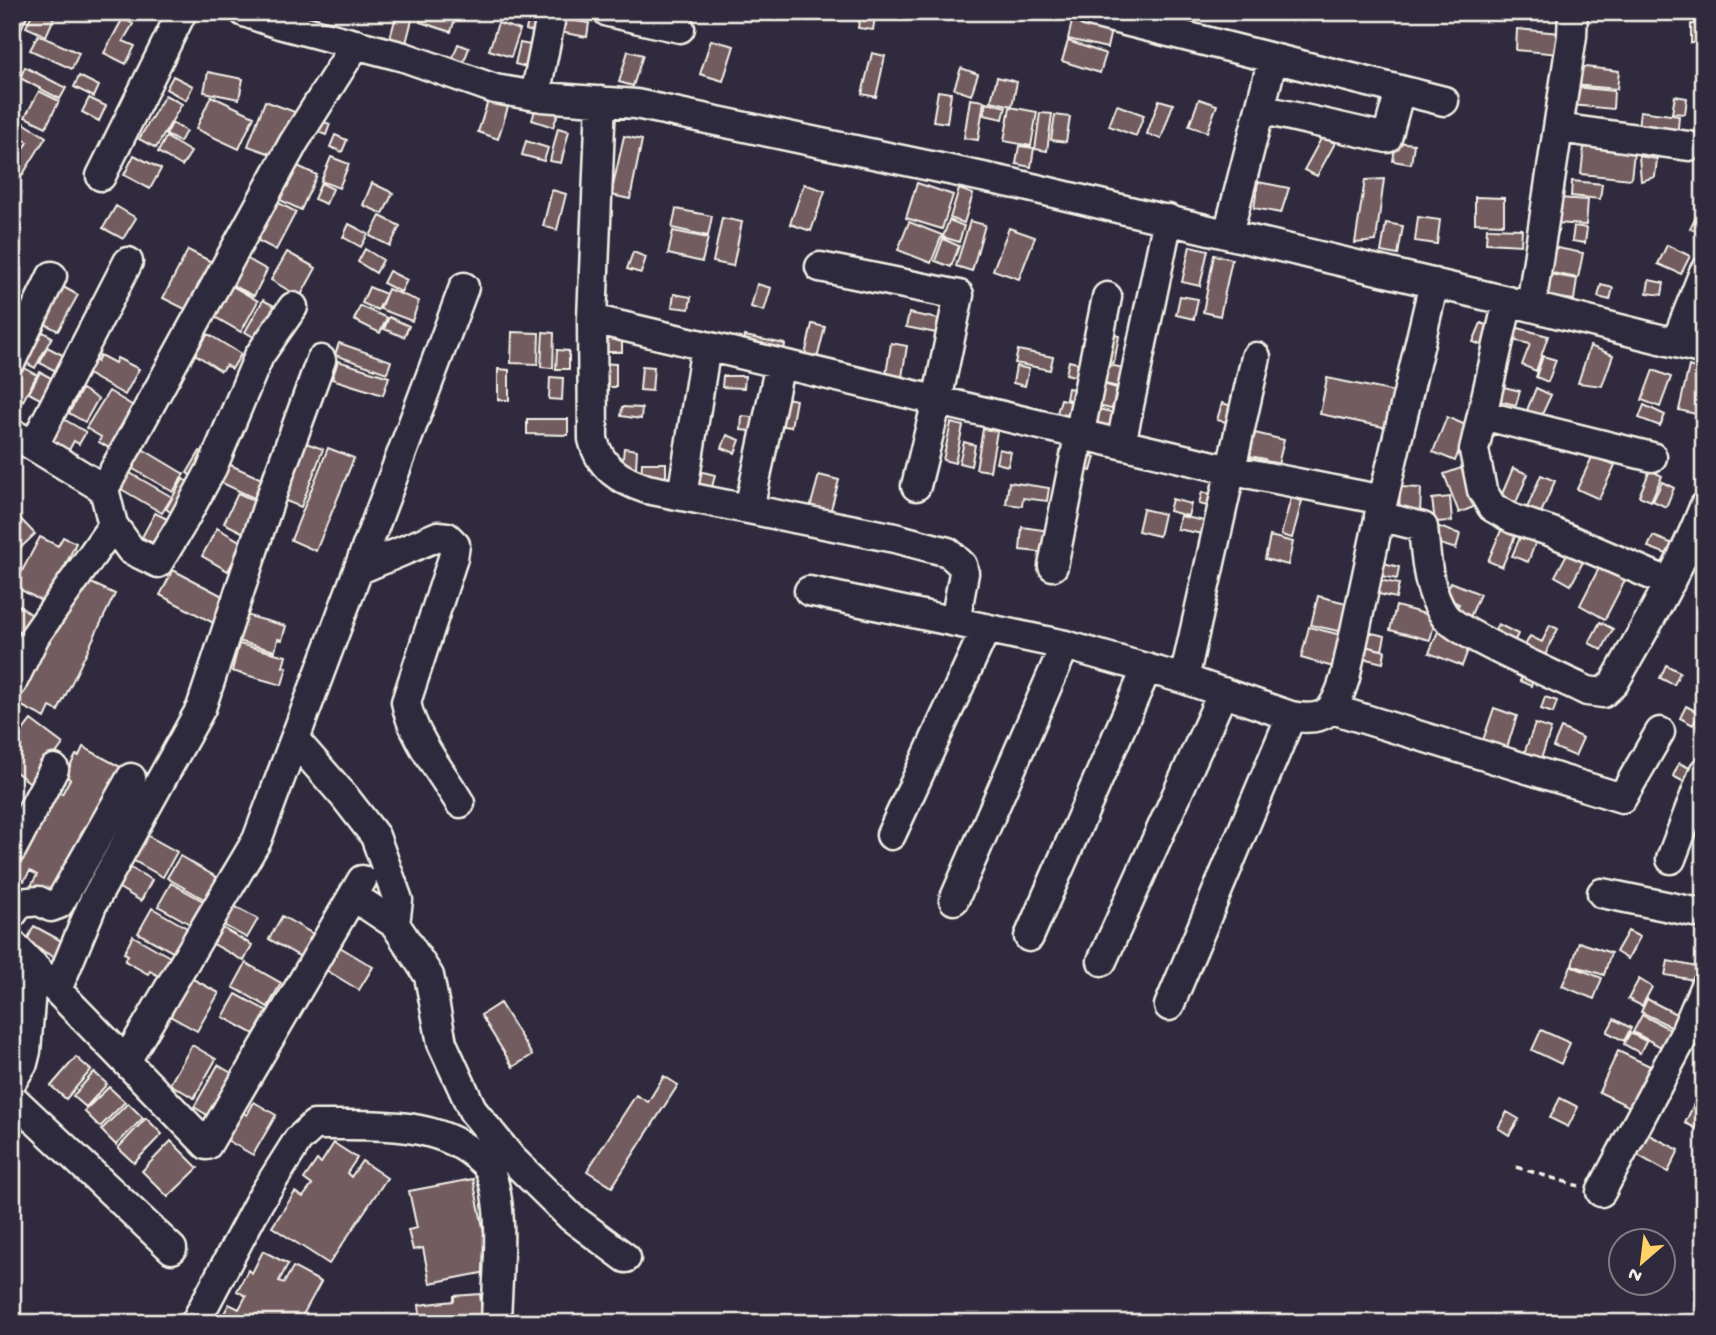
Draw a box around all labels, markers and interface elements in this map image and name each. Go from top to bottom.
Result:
north arrow [1608,1226,1678,1296]
text: N [1625,1261,1647,1287]

